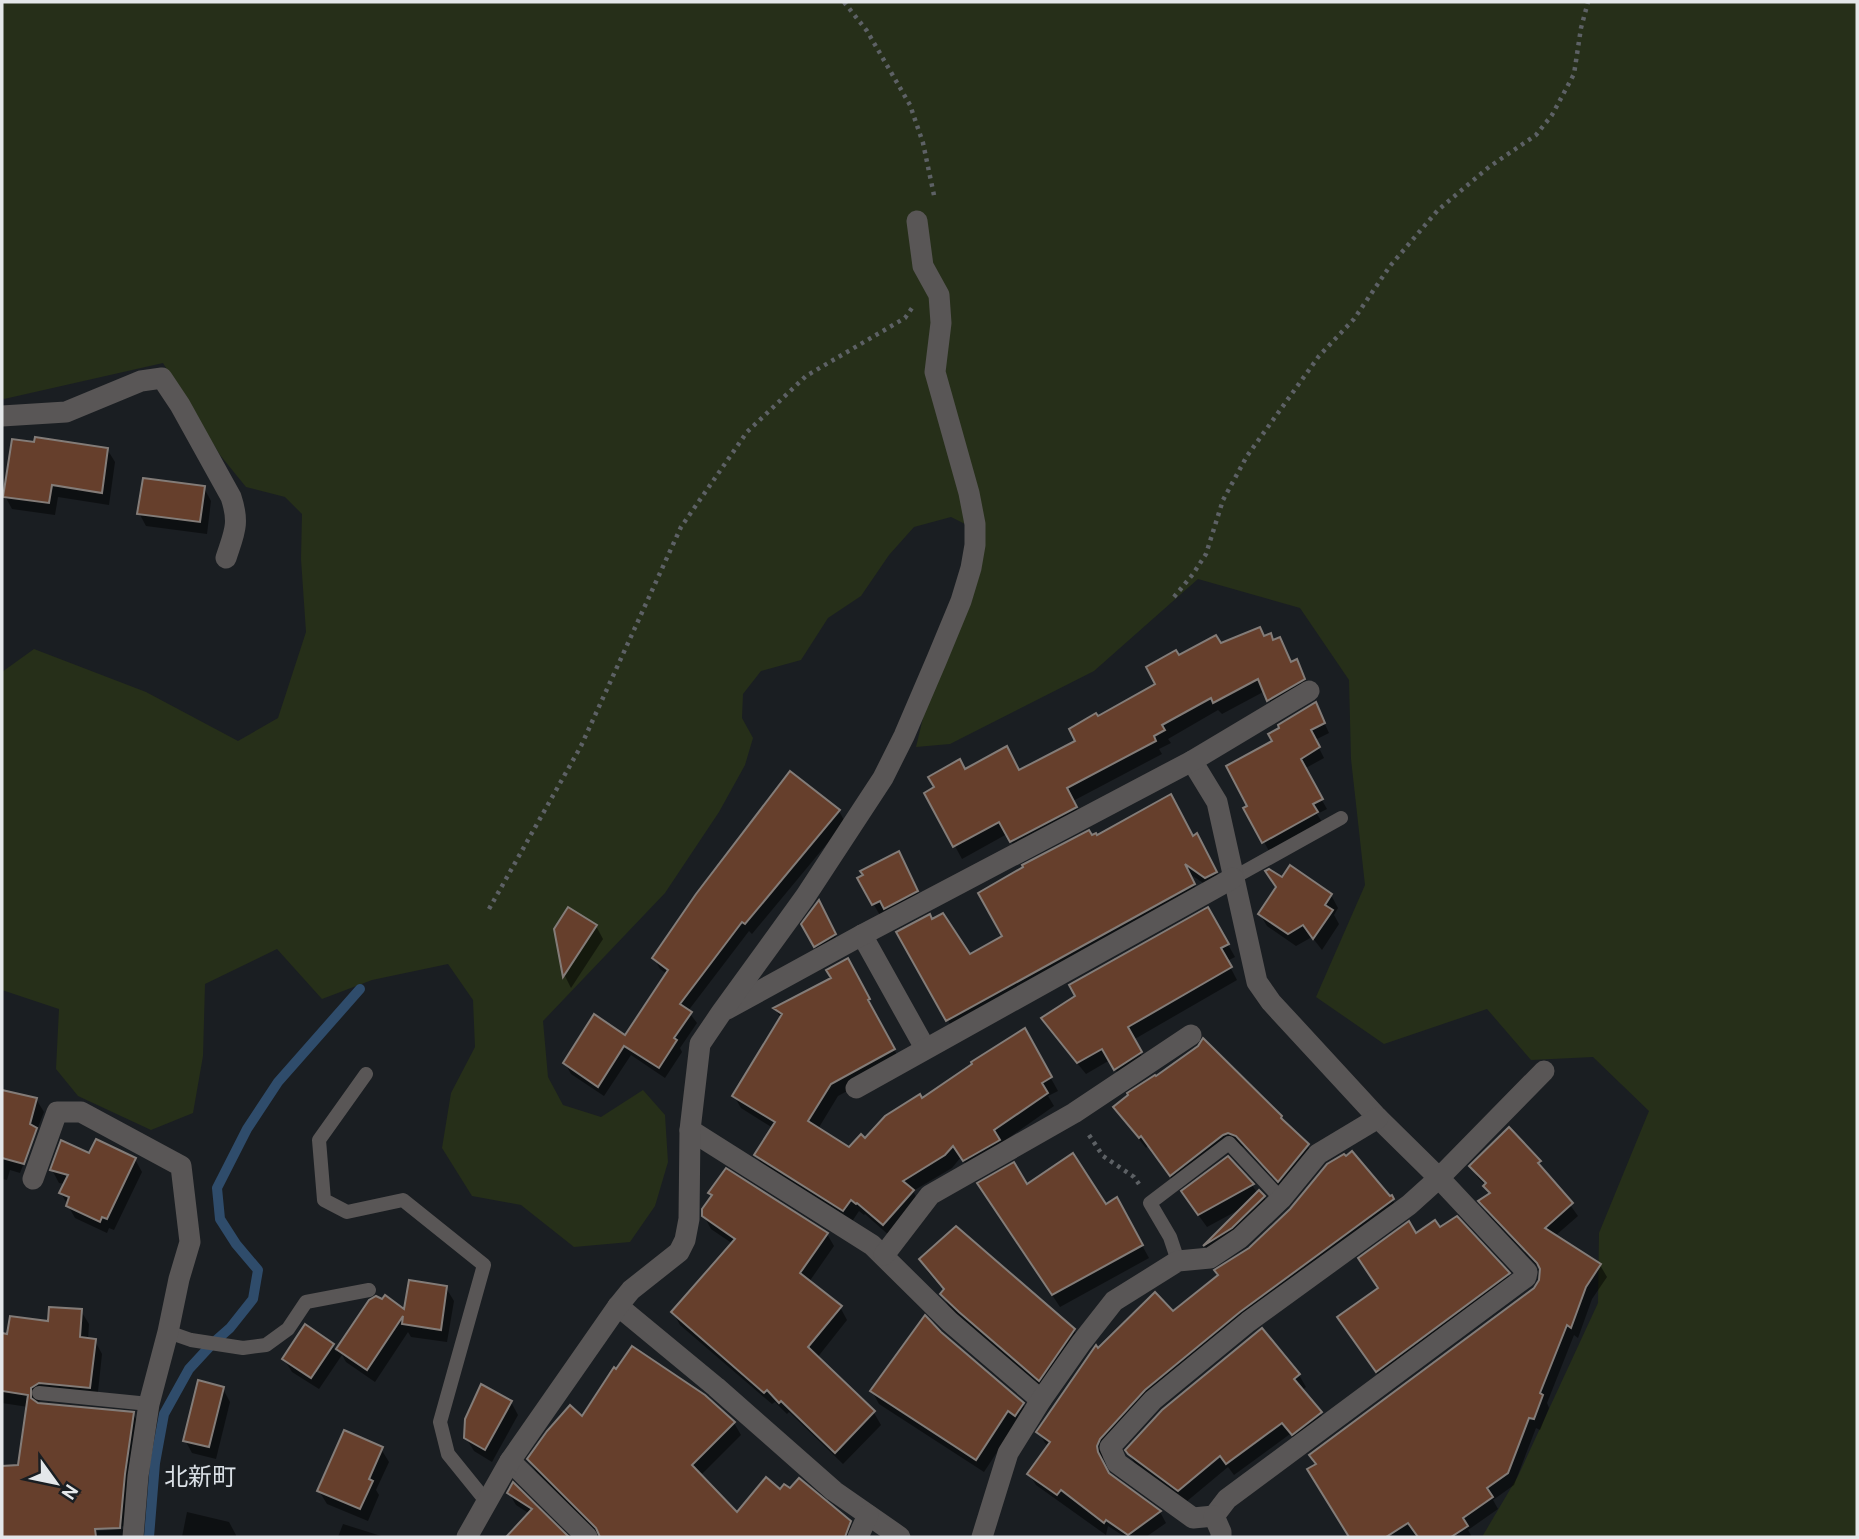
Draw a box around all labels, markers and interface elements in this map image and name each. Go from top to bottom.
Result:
north arrow [21,1448,91,1518]
district label: 北新町 [164,1462,236,1491]
text: N [57,1480,83,1504]

